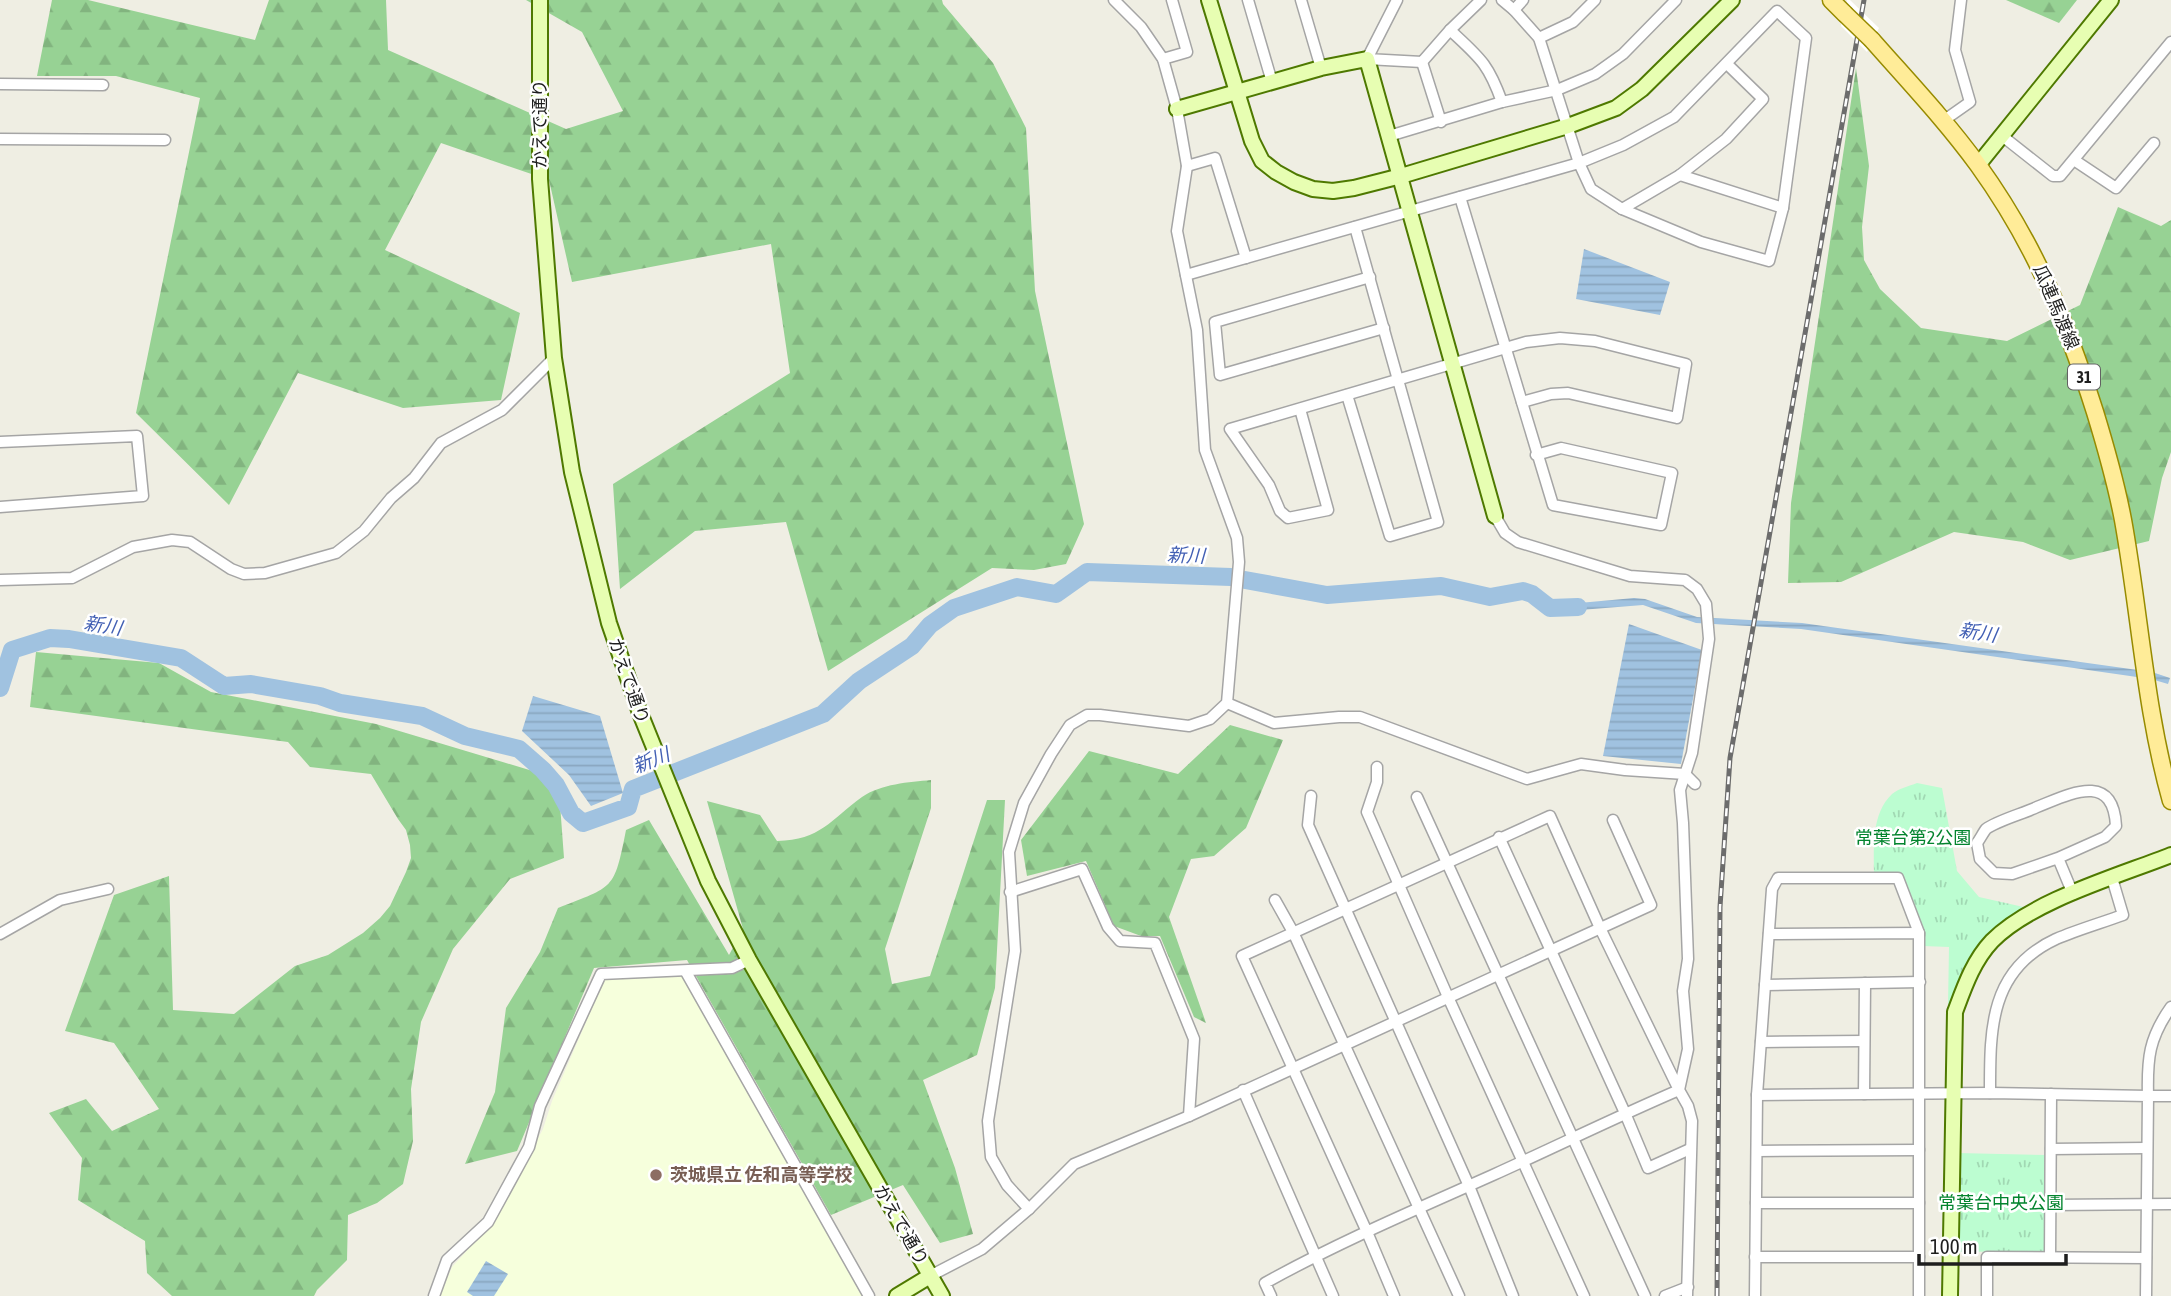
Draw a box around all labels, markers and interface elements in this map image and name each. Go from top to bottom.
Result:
street label: かえで通り [529,79,550,169]
street label: 瓜連馬渡線 [2029,261,2084,352]
road number: 31 [2068,364,2100,390]
water label: 新川 [1167,543,1207,567]
water label: 新川 [83,611,125,639]
water label: 新川 [1958,618,2000,646]
street label: かえで通り [605,635,654,727]
water label: 新川 [629,742,675,777]
park label: 常葉台第2公園 [1855,827,1971,848]
place label: 茨城県立 佐和高等学校 [670,1164,852,1185]
marker: 茨城県立 佐和高等学校 [648,1167,664,1183]
street label: かえで通り [870,1181,933,1269]
park label: 常葉台中央公園 [1938,1192,2064,1213]
scale bar [1919,1222,2066,1266]
text: 100 m [1930,1234,1978,1258]

